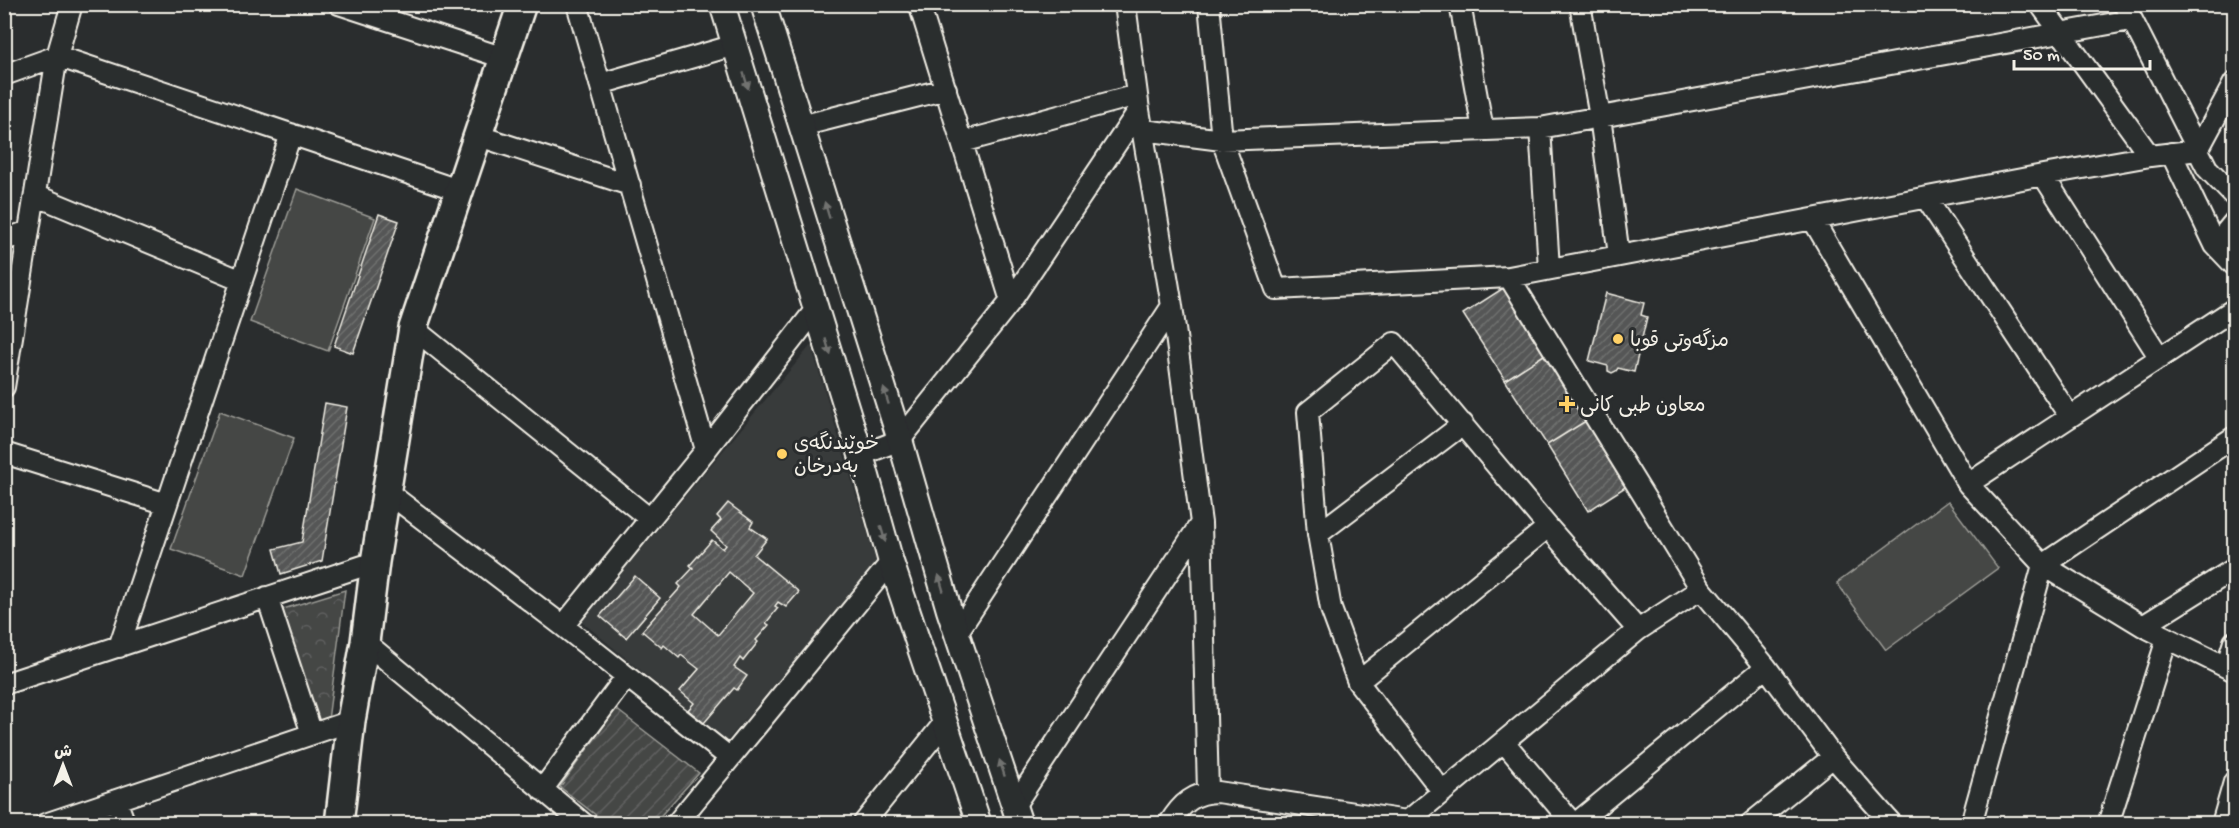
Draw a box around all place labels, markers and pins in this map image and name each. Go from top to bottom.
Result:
place label: مزگەوتی قوبا [1630,328,1729,354]
marker: مزگەوتی قوبا [1611,332,1625,346]
marker: معاون طبی کانی [1558,395,1576,413]
place label: معاون طبی کانی [1580,395,1706,419]
place label: خوێندنگەی بەدرخان [794,431,879,480]
marker: خوێندنگەی بەدرخان [775,447,789,461]

